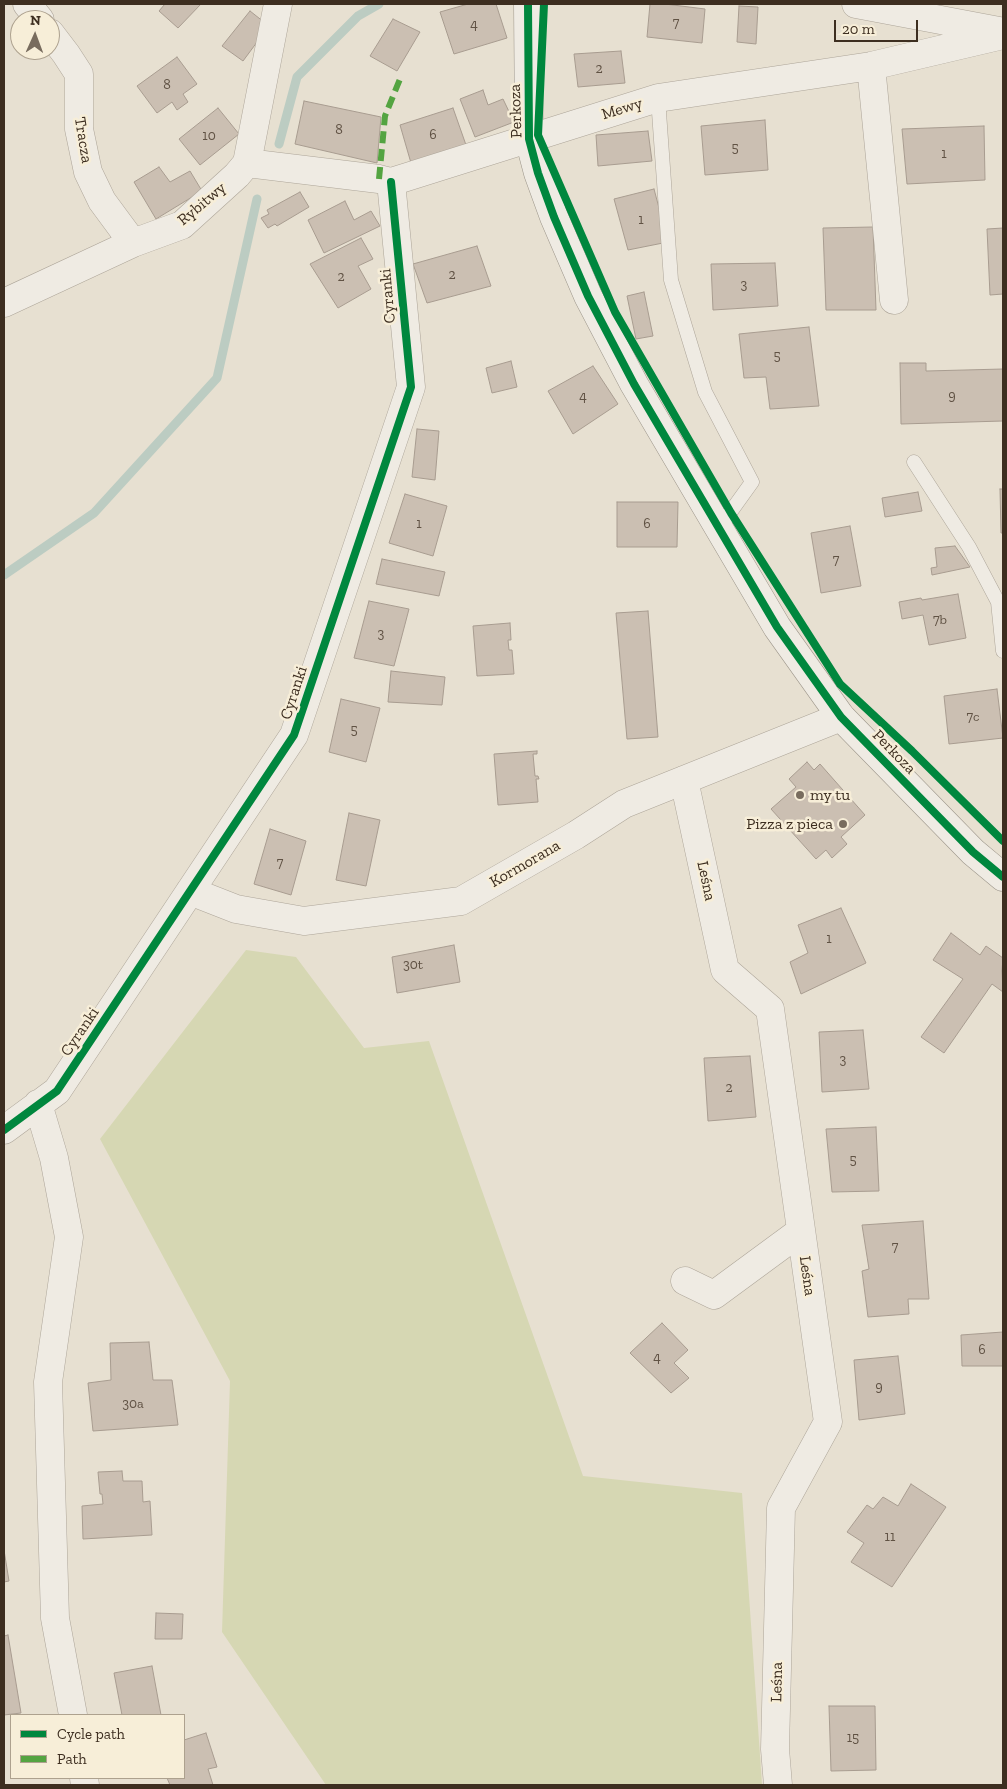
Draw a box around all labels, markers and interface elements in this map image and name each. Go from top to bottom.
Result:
north arrow [10,10,60,60]
scale bar [837,10,921,42]
text: N [30,12,41,29]
house number: 7 [673,15,679,31]
house number: 4 [470,17,478,33]
text: 20 m [842,20,875,38]
house number: 2 [595,61,603,77]
house number: 8 [163,77,171,93]
street label: Perkoza [505,83,527,139]
street label: Mewy [599,94,645,124]
street label: Tracza [70,115,96,165]
house number: 8 [335,122,343,138]
house number: 6 [429,127,437,143]
house number: 10 [202,128,216,144]
house number: 5 [731,140,739,156]
house number: 1 [941,146,947,162]
street label: Rybitwy [174,178,230,230]
house number: 1 [638,212,644,228]
house number: 2 [448,267,456,283]
street label: Cyranki [376,268,400,324]
house number: 2 [337,269,345,285]
house number: 3 [741,277,747,293]
house number: 5 [773,348,781,364]
house number: 9 [948,388,956,404]
house number: 4 [579,389,587,405]
house number: 1 [416,516,422,532]
house number: 6 [643,516,651,532]
house number: 7 [833,552,839,568]
house number: 7b [933,612,947,628]
house number: 3 [378,626,384,642]
street label: Cyranki [276,664,312,722]
house number: 7c [966,709,980,725]
house number: 5 [350,722,358,738]
street label: Perkoza [868,726,920,778]
place label: my tu [810,785,850,805]
marker: my tu [794,789,806,801]
place label: Pizza z pieca [746,814,833,834]
marker: Pizza z pieca [837,818,849,830]
street label: Kormorana [486,836,564,892]
house number: 7 [277,855,283,871]
street label: Leśna [692,859,720,903]
house number: 1 [826,931,832,947]
house number: 30t [403,957,423,973]
street label: Cyranki [57,1004,103,1060]
house number: 3 [840,1052,846,1068]
house number: 2 [725,1080,733,1096]
house number: 5 [849,1152,857,1168]
house number: 7 [892,1239,898,1255]
street label: Leśna [795,1255,819,1297]
house number: 6 [978,1342,986,1358]
house number: 4 [653,1350,661,1366]
house number: 9 [875,1379,883,1395]
house number: 30a [122,1396,144,1412]
house number: 11 [885,1529,895,1545]
street label: Leśna [767,1662,787,1702]
legend [10,1714,185,1779]
text: Cycle path [57,1725,125,1743]
house number: 15 [847,1730,859,1746]
text: Path [57,1750,87,1768]

